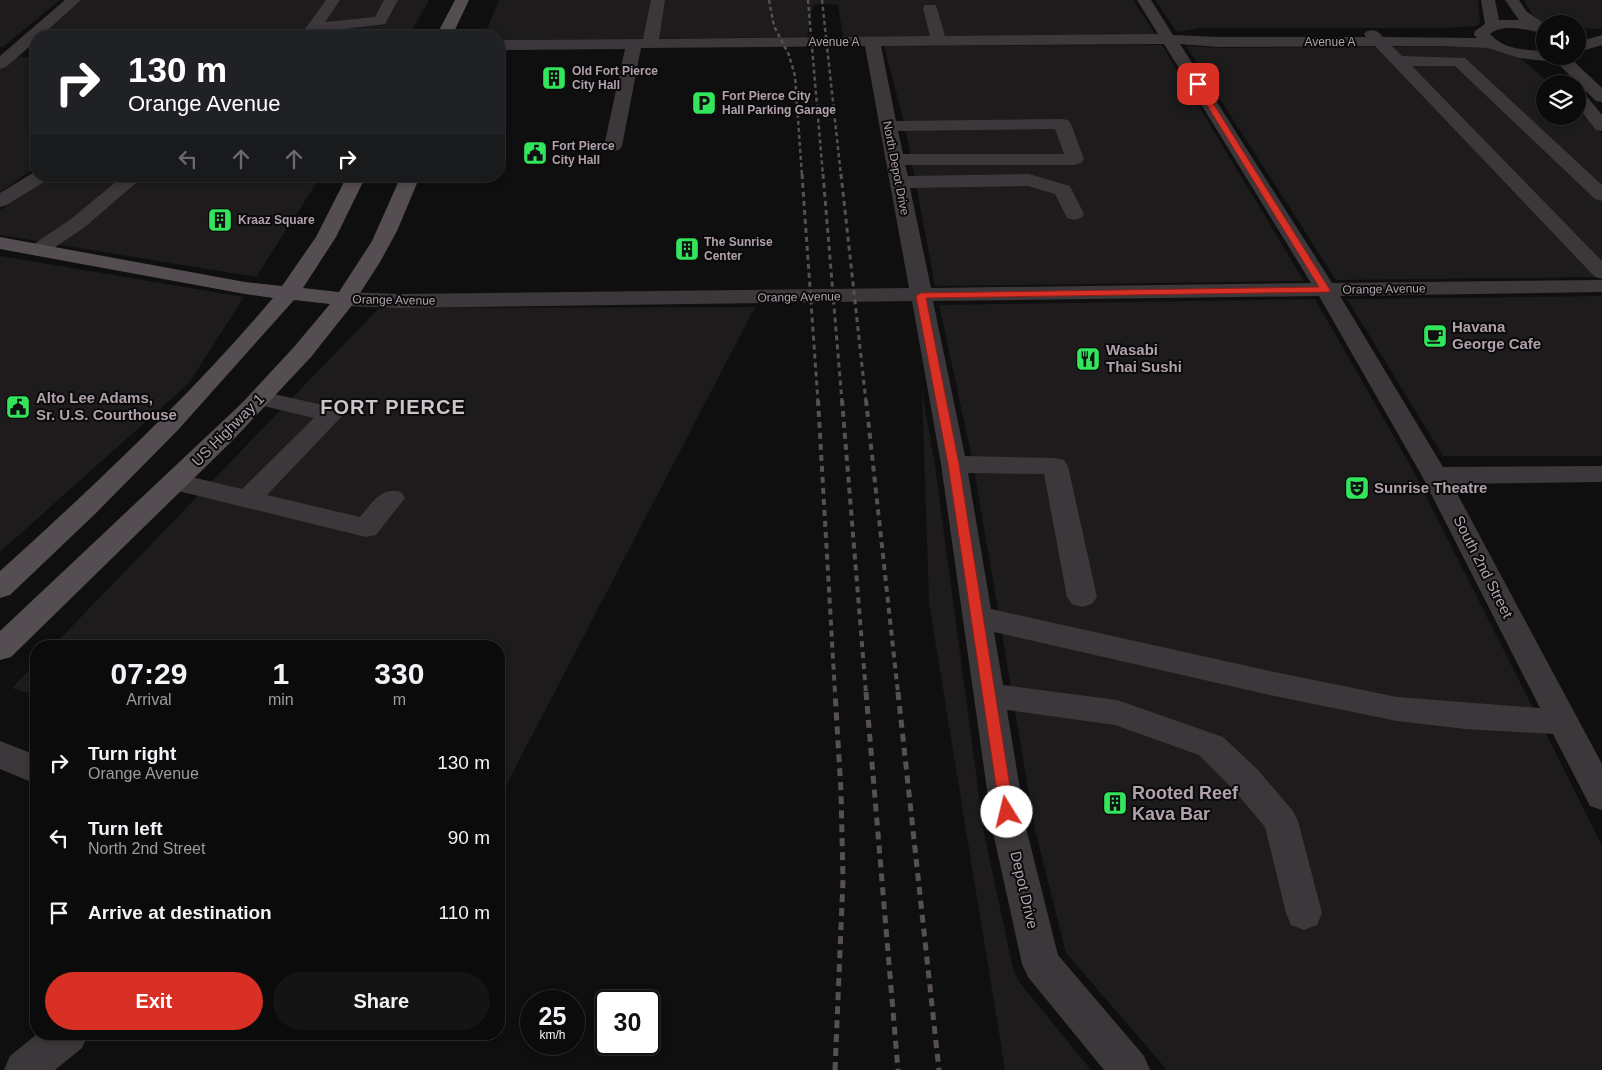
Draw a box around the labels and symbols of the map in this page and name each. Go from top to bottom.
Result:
street label: Avenue A [808,35,860,49]
street label: Avenue A [1304,35,1356,49]
pin [1177,63,1219,105]
place label: Old Fort Pierce City Hall [572,64,658,92]
building icon: Old Fort Pierce City Hall [541,65,567,91]
place label: Fort Pierce City Hall Parking Garage [722,89,836,117]
parking icon: Fort Pierce City Hall Parking Garage [691,90,717,116]
street label: North Depot Drive [880,120,912,217]
place label: Fort Pierce City Hall [552,139,615,167]
public building icon: Fort Pierce City Hall [522,140,548,166]
building icon: Kraaz Square [207,207,233,233]
place label: Kraaz Square [238,213,315,227]
place label: The Sunrise Center [704,235,773,263]
building icon: The Sunrise Center [674,236,700,262]
street label: Orange Avenue [1342,281,1426,297]
street label: Orange Avenue [757,289,841,305]
street label: Orange Avenue [352,292,436,308]
place label: Havana George Cafe [1452,318,1541,352]
cafe icon: Havana George Cafe [1422,323,1448,349]
place label: Wasabi Thai Sushi [1106,341,1182,375]
restaurant icon: Wasabi Thai Sushi [1075,346,1101,372]
place label: Alto Lee Adams, Sr. U.S. Courthouse [36,389,177,423]
street label: US Highway 1 [188,390,267,469]
public building icon: Alto Lee Adams, Sr. U.S. Courthouse [5,394,31,420]
district label: FORT PIERCE [320,396,466,418]
theatre icon: Sunrise Theatre [1344,475,1370,501]
place label: Sunrise Theatre [1374,479,1487,496]
street label: South 2nd Street [1450,513,1517,622]
place label: Rooted Reef Kava Bar [1132,783,1239,824]
position arrow [980,785,1032,837]
building icon: Rooted Reef Kava Bar [1102,790,1128,816]
street label: Depot Drive [1007,849,1042,930]
speed limit sign: 30 [595,990,660,1055]

